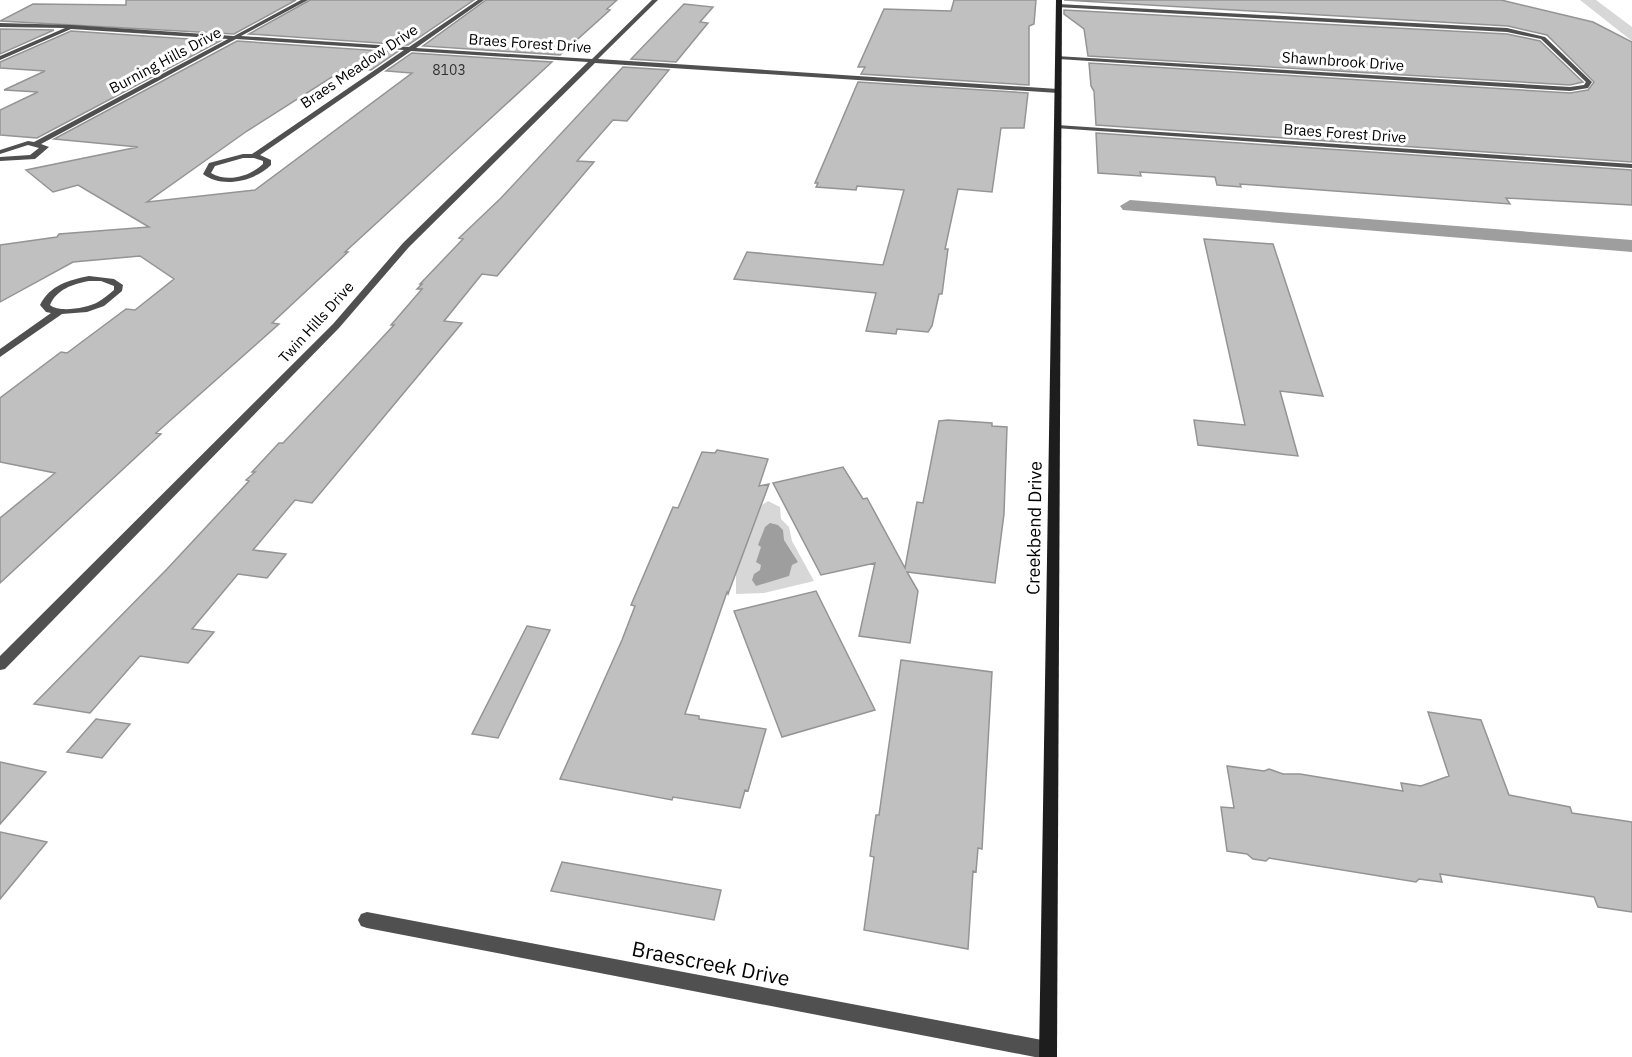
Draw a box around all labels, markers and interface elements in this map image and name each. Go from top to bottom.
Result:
street label: Braes Meadow Drive [297,20,421,112]
street label: Burning Hills Drive [106,22,224,98]
street label: Braes Forest Drive [468,29,592,57]
street label: Shawnbrook Drive [1281,47,1405,75]
house number: 8103 [432,61,466,79]
street label: Braes Forest Drive [1283,119,1407,147]
street label: Twin Hills Drive [274,277,358,367]
street label: Creekbend Drive [1021,461,1047,595]
street label: Braescreek Drive [630,934,792,992]

